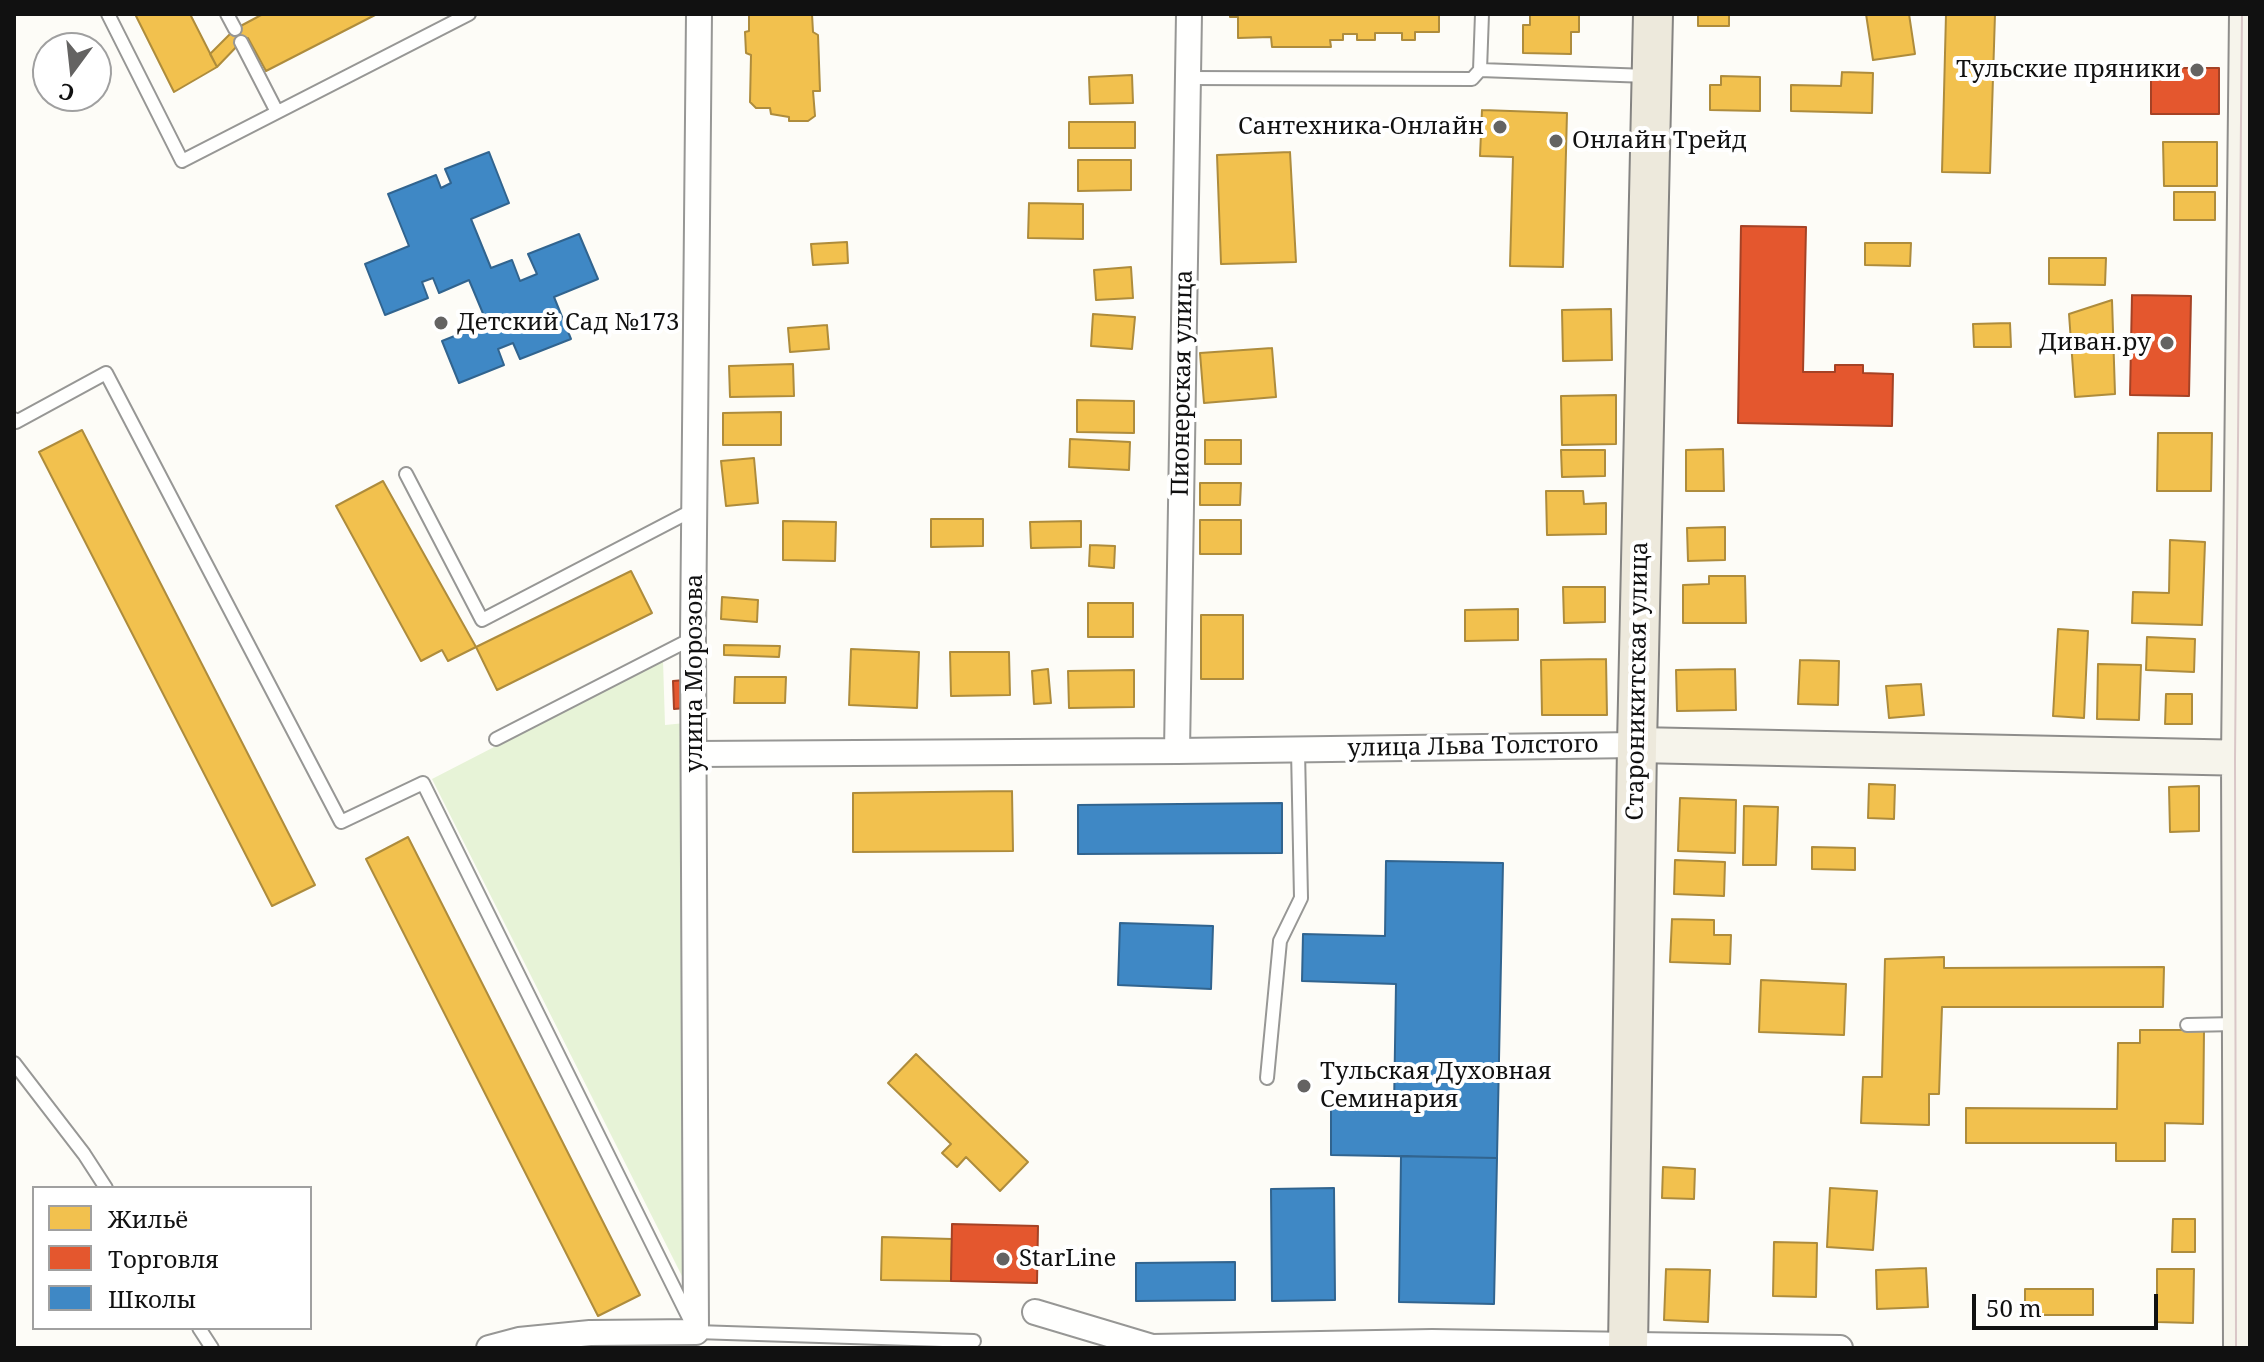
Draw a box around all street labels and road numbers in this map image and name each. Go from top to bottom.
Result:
street label: Пионерская улица [1167,269,1199,497]
street label: Староникитская улица [1621,541,1655,821]
street label: улица Морозова [681,574,709,772]
street label: улица Льва Толстого [1347,730,1599,764]

